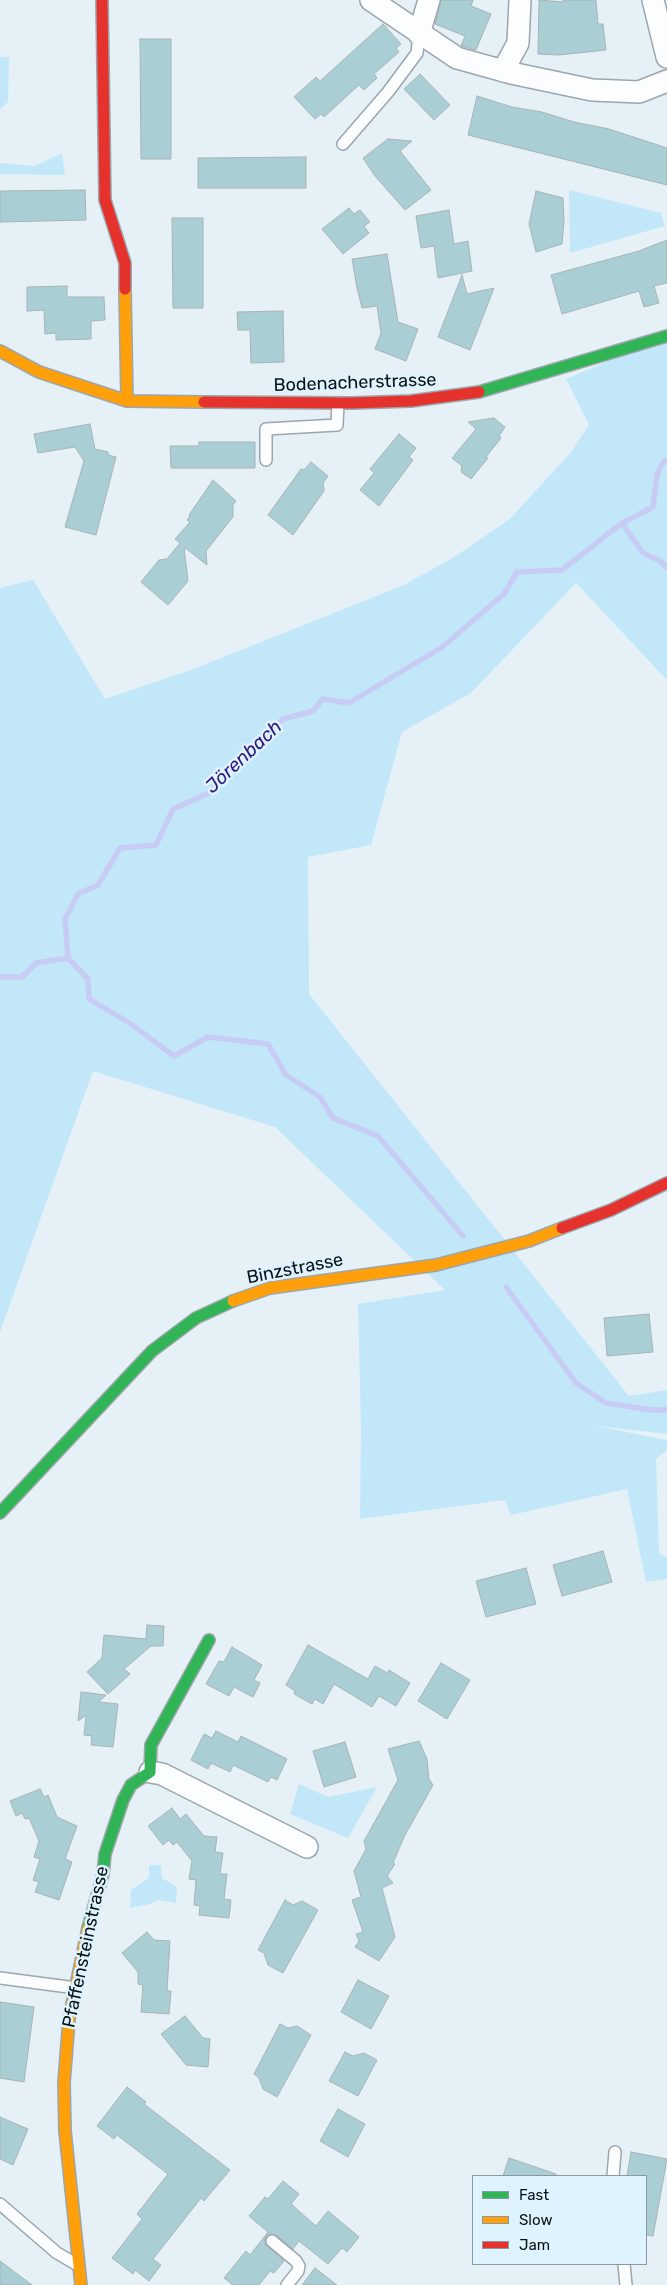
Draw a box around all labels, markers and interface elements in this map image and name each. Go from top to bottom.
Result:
street label: Bodenacherstrasse [273,369,437,397]
water label: Jörenbach [201,716,287,798]
street label: Binzstrasse [245,1249,345,1289]
street label: Pfaffensteinstrasse [58,1864,114,2030]
legend [472,2175,647,2265]
text: Fast [519,2186,549,2204]
text: Slow [519,2211,552,2229]
text: Jam [519,2236,550,2254]

